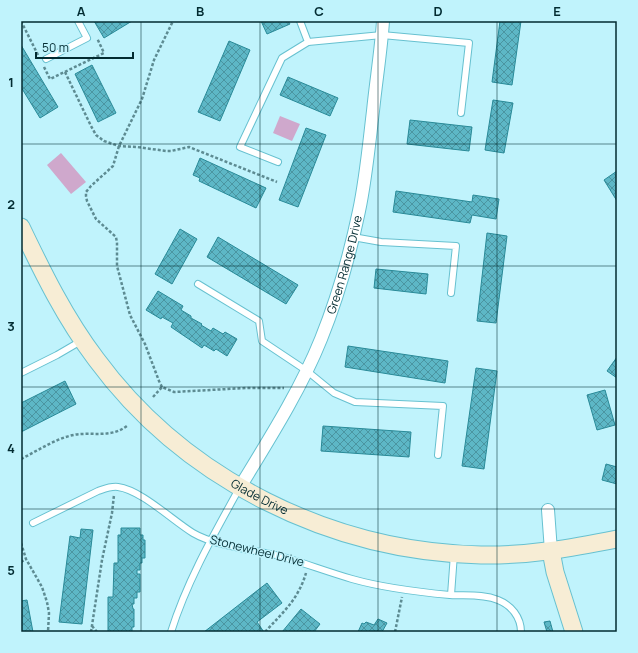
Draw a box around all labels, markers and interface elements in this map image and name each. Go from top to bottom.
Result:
text: A [77,2,86,20]
text: B [196,2,204,20]
text: C [314,2,324,20]
text: D [433,2,443,20]
text: E [553,2,561,20]
scale bar [36,34,133,60]
text: 50 m [42,39,69,56]
text: 1 [8,73,14,91]
text: 2 [7,195,15,213]
street label: Green Range Drive [322,214,366,316]
text: 3 [7,317,15,335]
text: 4 [7,439,15,457]
street label: Glade Drive [228,475,291,519]
street label: Stonewheel Drive [208,531,306,570]
text: 5 [7,561,15,579]

